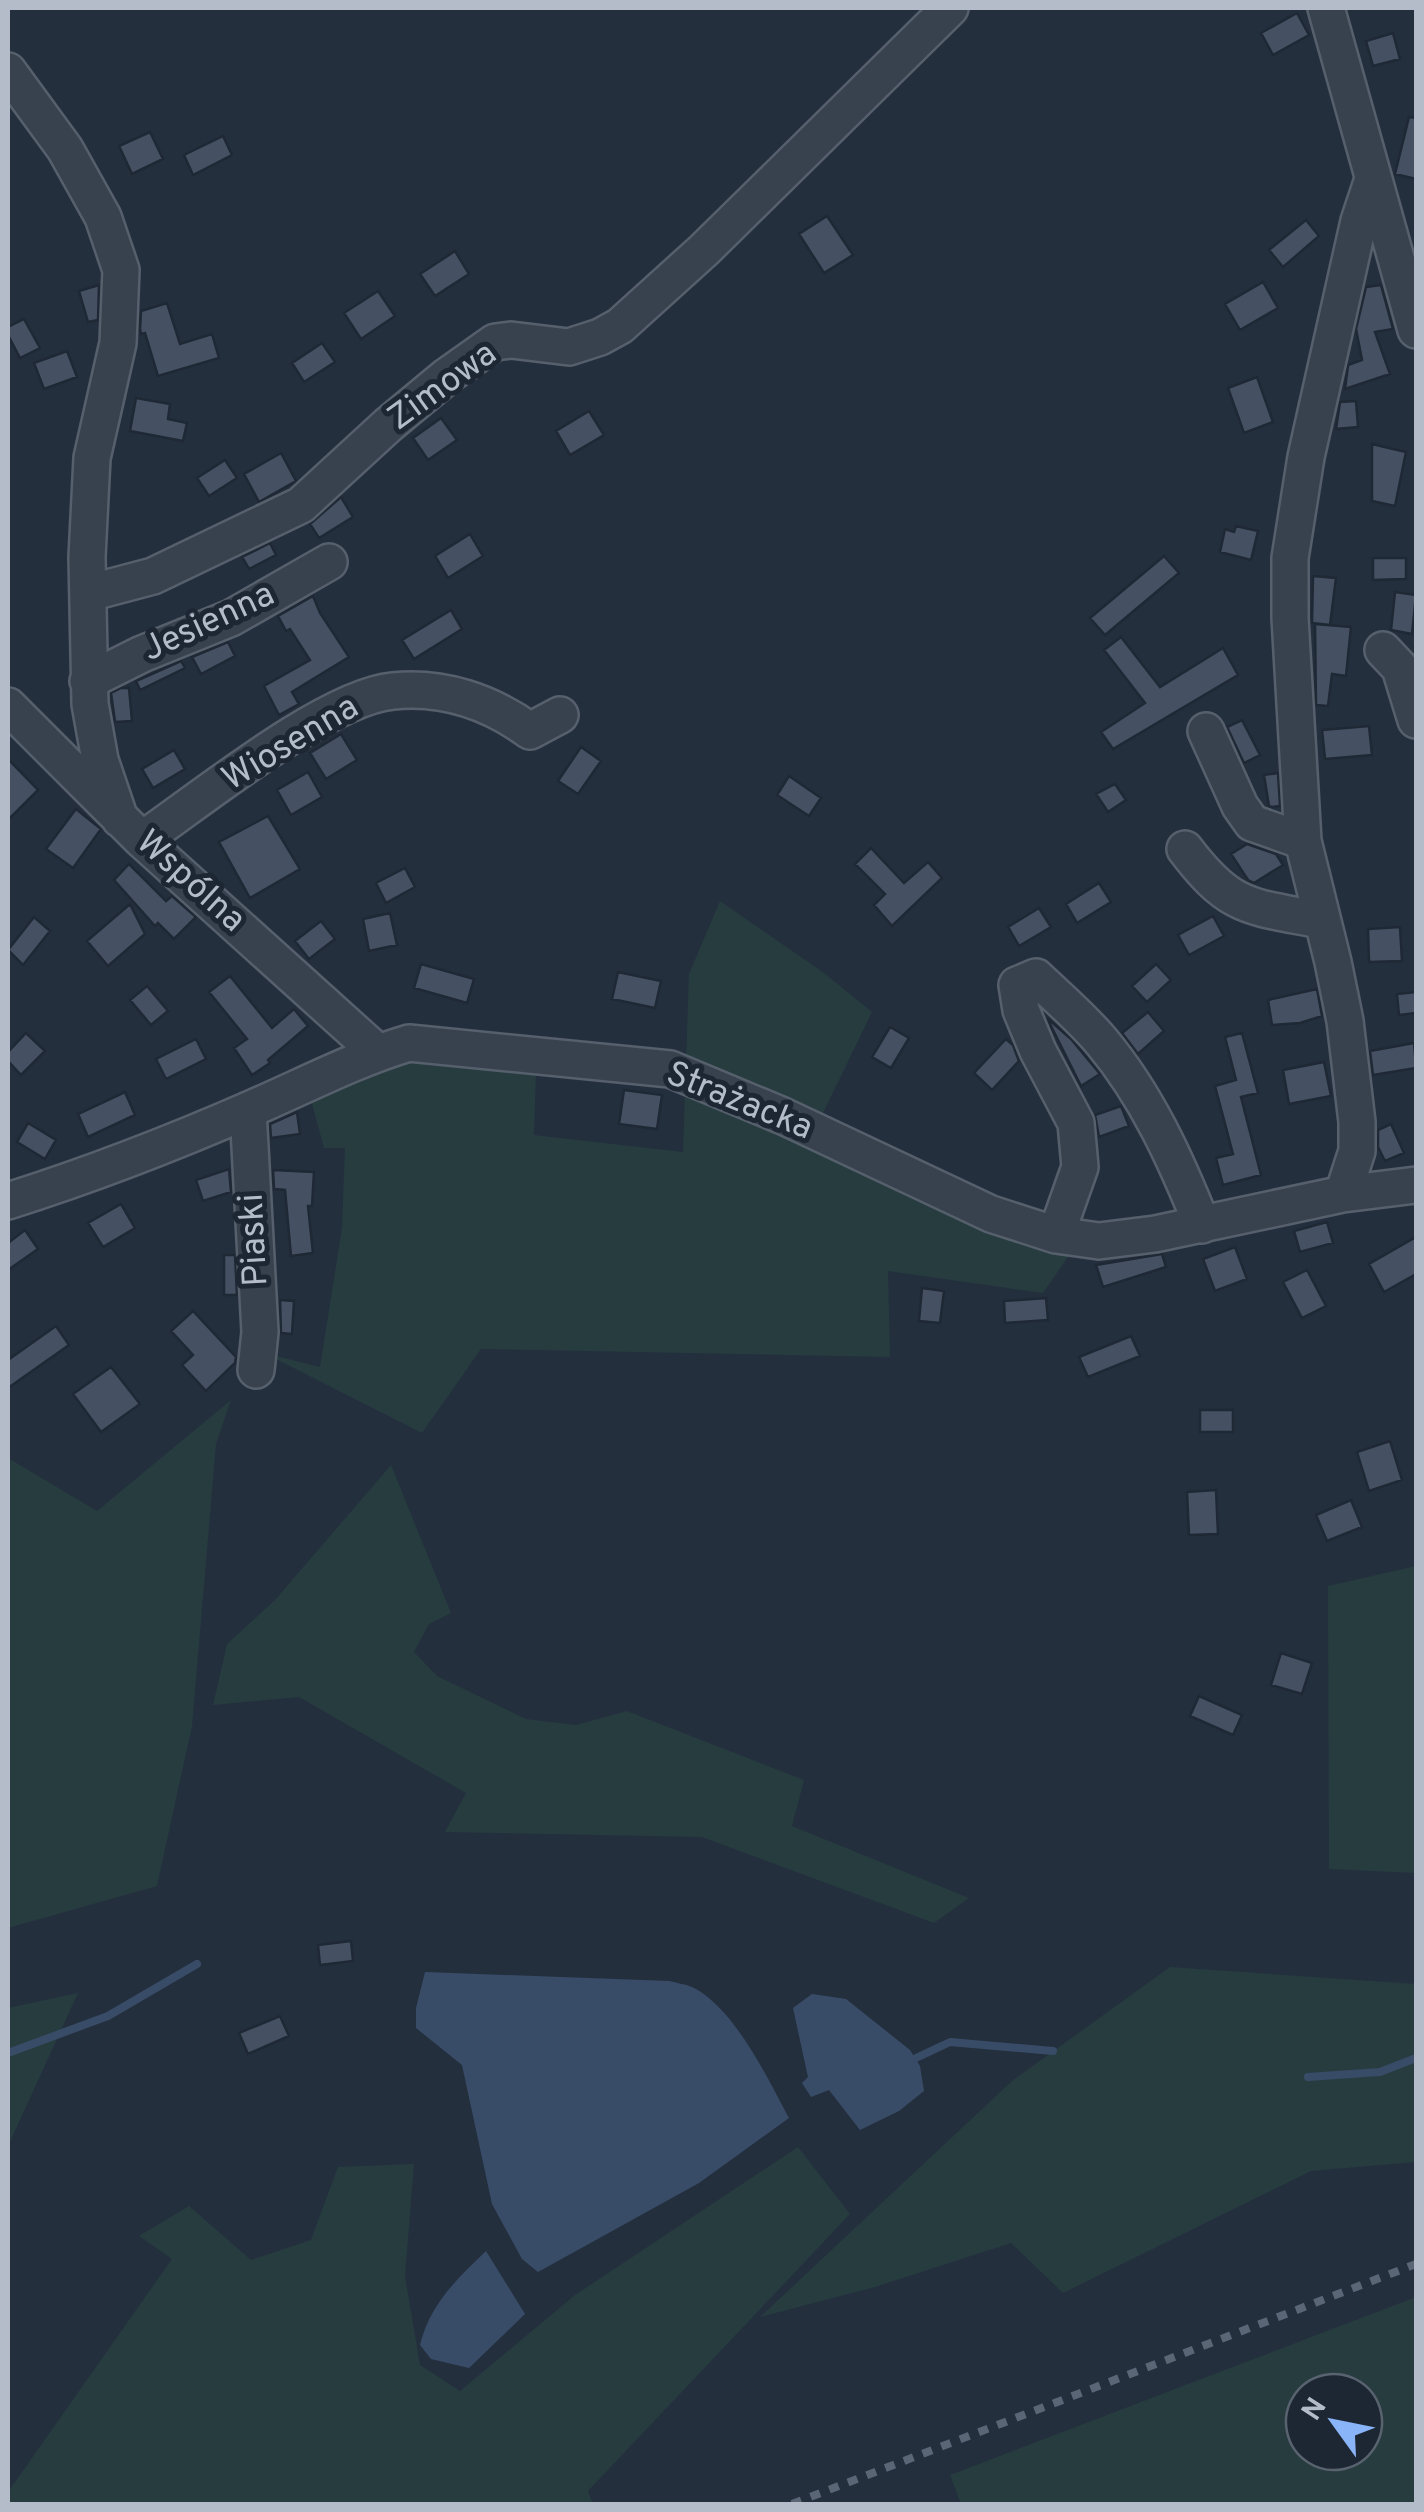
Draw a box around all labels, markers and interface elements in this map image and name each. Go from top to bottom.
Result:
street label: Zimowa [380,333,506,441]
street label: Jesienna [136,573,282,673]
street label: Wiosenna [215,686,367,802]
street label: Wspólna [126,821,254,943]
street label: Strażacka [659,1053,819,1151]
street label: Piaski [231,1192,279,1288]
north arrow [1284,2372,1384,2472]
text: N [1295,2392,1336,2428]

